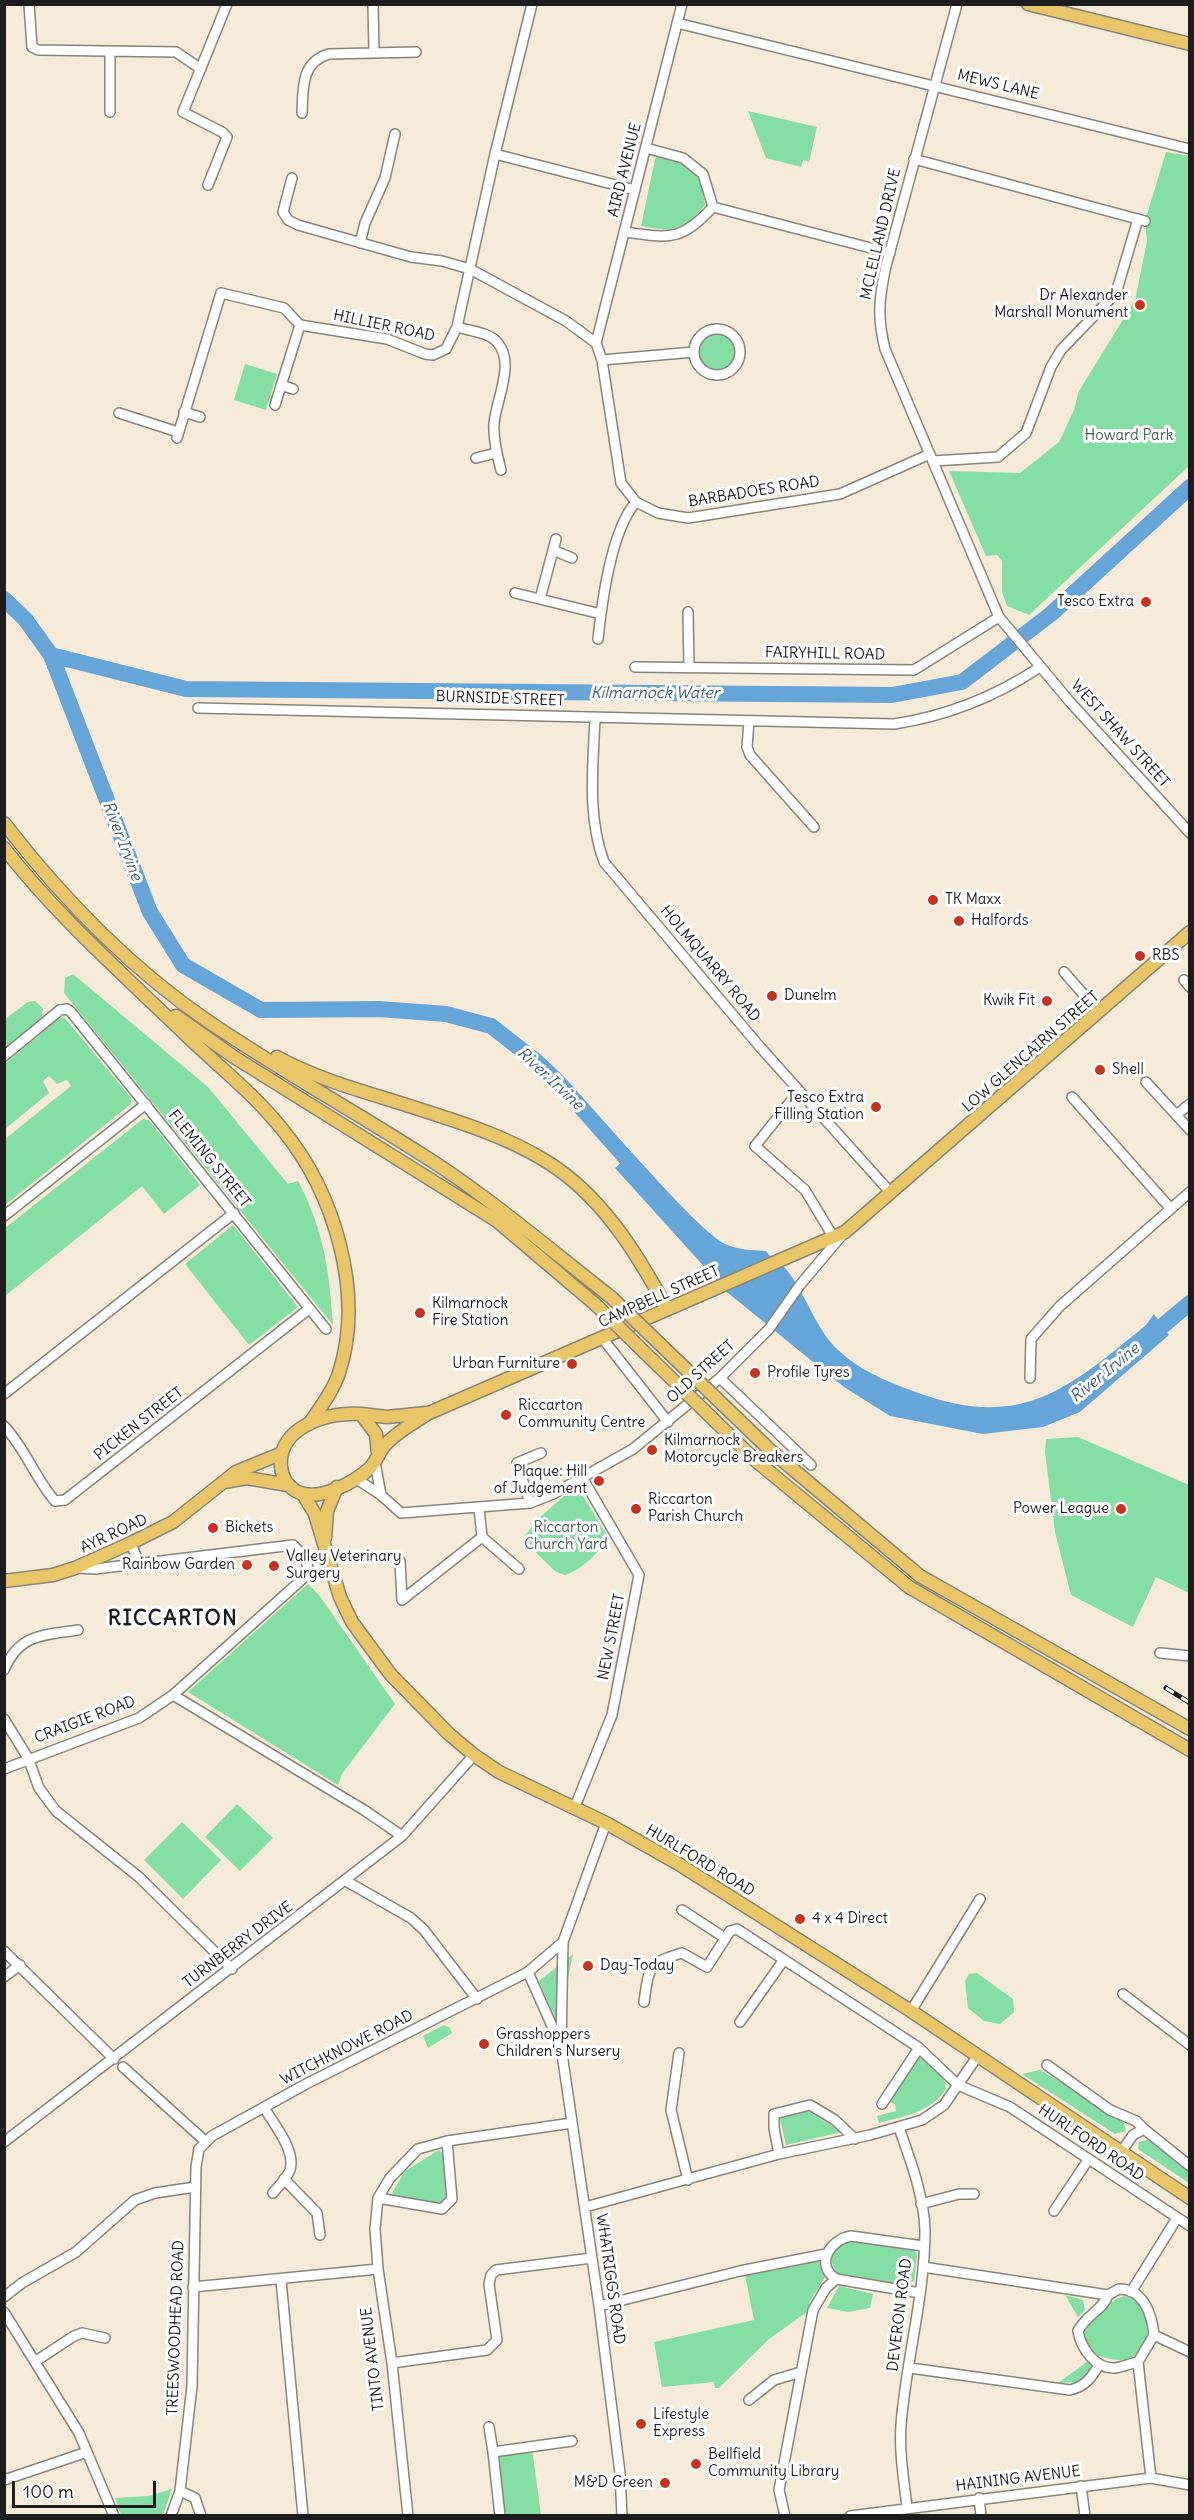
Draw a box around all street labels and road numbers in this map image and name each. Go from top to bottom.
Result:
street label: MEWS LANE [955,66,1041,104]
street label: AIRD AVENUE [605,121,645,219]
street label: MCLELLAND DRIVE [857,166,905,302]
street label: HILLIER ROAD [332,306,436,346]
street label: BARBADOES ROAD [687,473,821,511]
street label: FAIRYHILL ROAD [765,644,885,664]
street label: WEST SHAW STREET [1067,676,1173,792]
street label: BURNSIDE STREET [435,688,565,710]
street label: HOLMQUARRY ROAD [656,902,764,1026]
street label: LOW GLENCAIRN STREET [959,988,1103,1116]
street label: FLEMING STREET [164,1107,254,1211]
street label: CAMPBELL STREET [596,1262,722,1332]
street label: OLD STREET [663,1337,739,1407]
street label: PICKEN STREET [91,1384,187,1464]
street label: AYR ROAD [78,1511,150,1557]
street label: NEW STREET [595,1592,629,1682]
street label: CRAIGIE ROAD [32,1693,138,1747]
street label: HURLFORD ROAD [642,1821,758,1901]
street label: TURNBERRY DRIVE [180,1898,296,1992]
street label: WITCHKNOWE ROAD [278,2007,416,2089]
street label: HURLFORD ROAD [1035,2101,1147,2185]
street label: WHATRIGGS ROAD [592,2212,628,2346]
street label: TREESWOODHEAD ROAD [164,2240,188,2416]
street label: DEVERON ROAD [884,2257,916,2373]
street label: TINTO AVENUE [358,2306,388,2412]
street label: HAINING AVENUE [955,2462,1081,2496]

